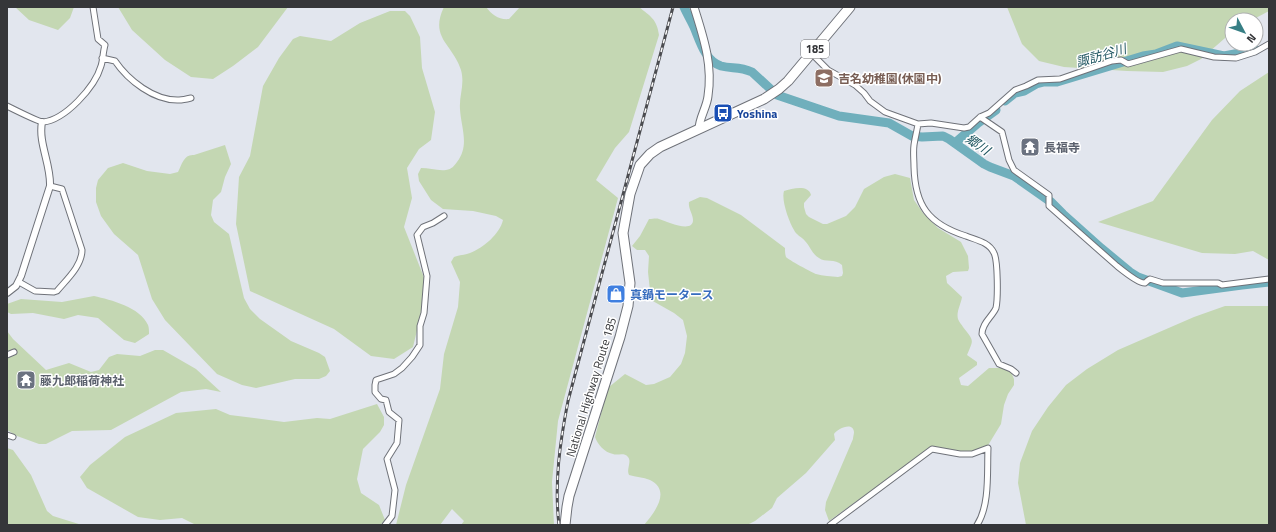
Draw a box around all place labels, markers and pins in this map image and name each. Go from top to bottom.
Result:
school or university icon: 吉名幼稚園(休園中) [813,67,835,89]
place label: 吉名幼稚園(休園中) [838,69,942,88]
bus stop icon: Yoshina [712,102,734,124]
place label: Yoshina [737,104,777,123]
temple icon: 長福寺 [1019,136,1041,158]
place label: 長福寺 [1044,138,1080,157]
shop icon: 真鍋モータース [605,283,627,305]
place label: 真鍋モータース [630,285,713,304]
temple icon: 藤九郎稲荷神社 [15,369,37,391]
place label: 藤九郎稲荷神社 [40,371,124,390]

